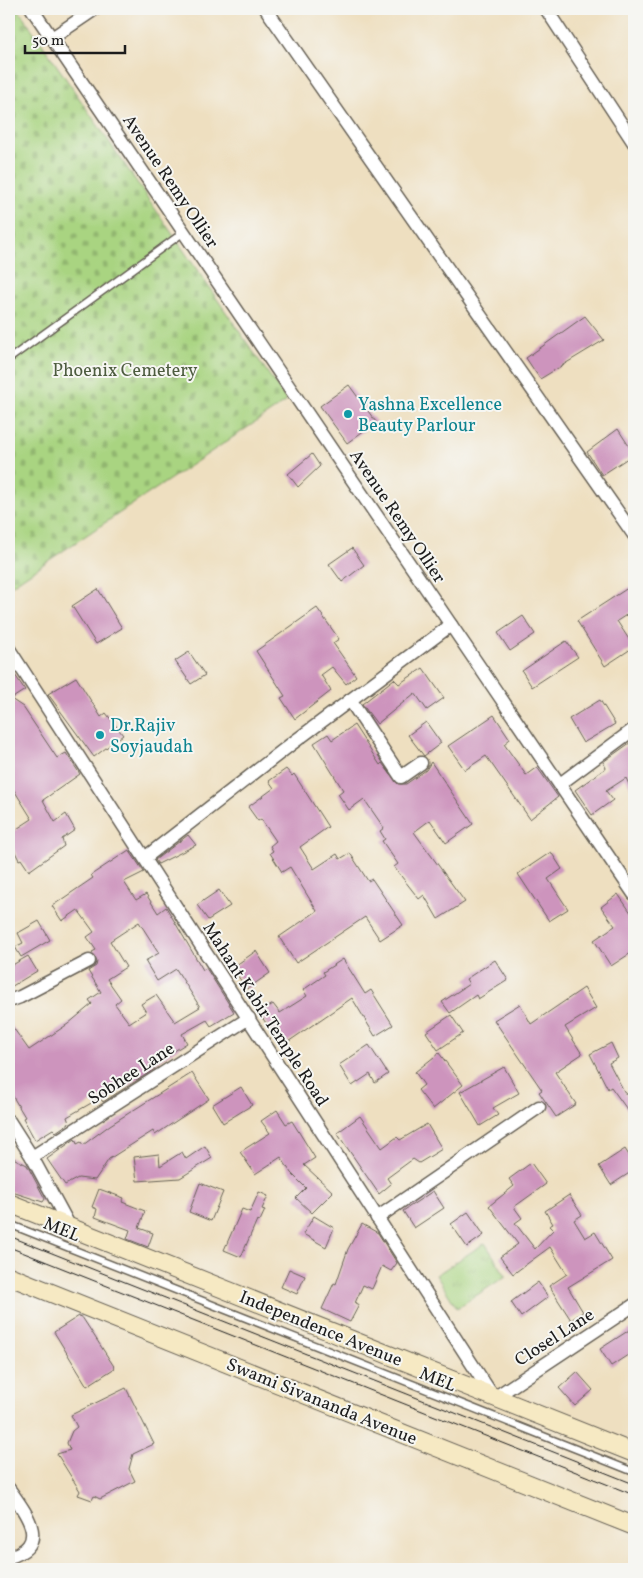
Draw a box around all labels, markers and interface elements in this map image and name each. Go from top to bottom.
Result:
scale bar [25,22,125,54]
text: 50 m [32,31,64,52]
street label: Avenue Remy Ollier [116,110,224,254]
park label: Phoenix Cemetery [52,359,198,384]
place label: Yashna Excellence Beauty Parlour [358,393,502,439]
marker: Yashna Excellence Beauty Parlour [342,408,354,420]
street label: Avenue Remy Ollier [343,445,451,589]
place label: Dr.Rajiv Soyjaudah [110,714,193,760]
marker: Dr.Rajiv Soyjaudah [94,729,106,741]
street label: Mahant Kabir Temple Road [196,918,334,1112]
street label: Sobhee Lane [84,1037,180,1112]
street label: MEL [39,1212,84,1249]
street label: Independence Avenue [235,1285,406,1374]
street label: Closel Lane [510,1303,599,1373]
street label: Swami Sivananda Avenue [222,1353,421,1452]
street label: MEL [415,1362,460,1399]

